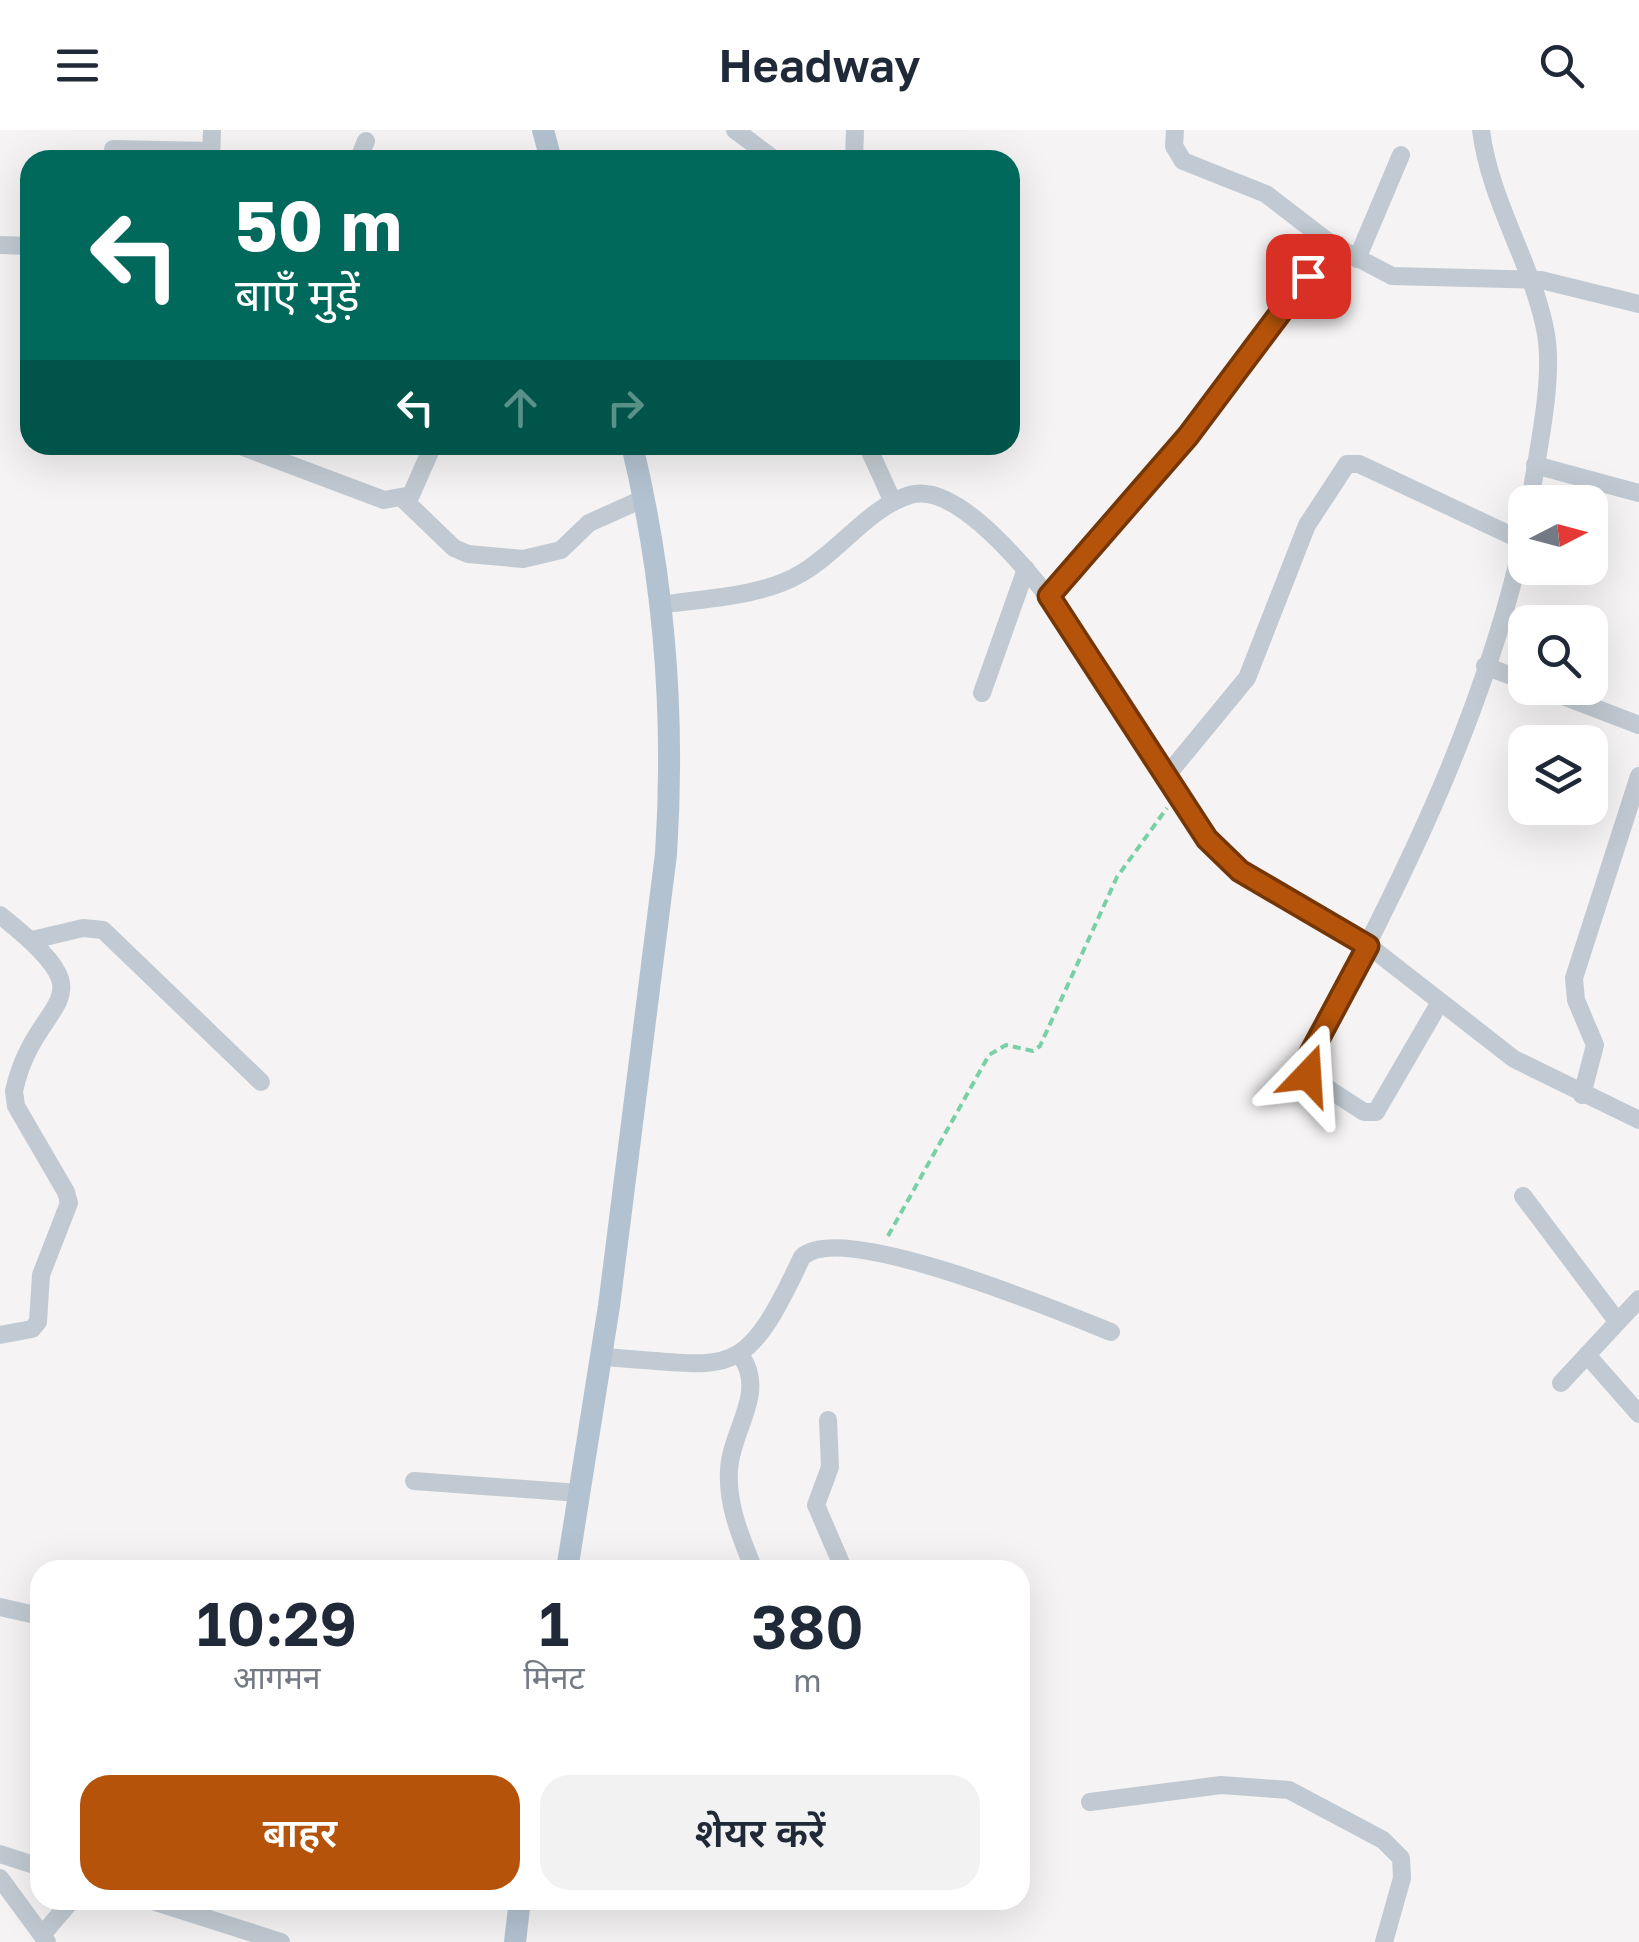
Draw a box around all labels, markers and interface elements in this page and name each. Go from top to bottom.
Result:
icon: menu [50,38,105,93]
text: Headway [719,38,920,92]
icon: search [1534,38,1589,93]
text: 50 m [235,182,402,266]
icon: left [70,190,200,320]
pin [1266,234,1351,319]
icon: arrive [1281,249,1336,304]
text: बाएँ मुड़ें [235,267,359,321]
icon: left [388,380,443,435]
icon: ahead [493,380,548,435]
icon: right [598,380,653,435]
north arrow [1508,485,1608,585]
map controls [1508,485,1608,825]
button: search [1508,605,1608,705]
button: layers [1508,725,1608,825]
position arrow [1256,1023,1360,1127]
text: 10:29 [196,1587,357,1659]
text: 1 [539,1587,569,1659]
text: 380 [751,1590,864,1662]
text: आगमन [233,1658,321,1696]
text: मिनट [523,1658,585,1696]
text: m [793,1661,822,1699]
button: बाहर [80,1775,520,1890]
button: शेयर करें [540,1775,980,1890]

